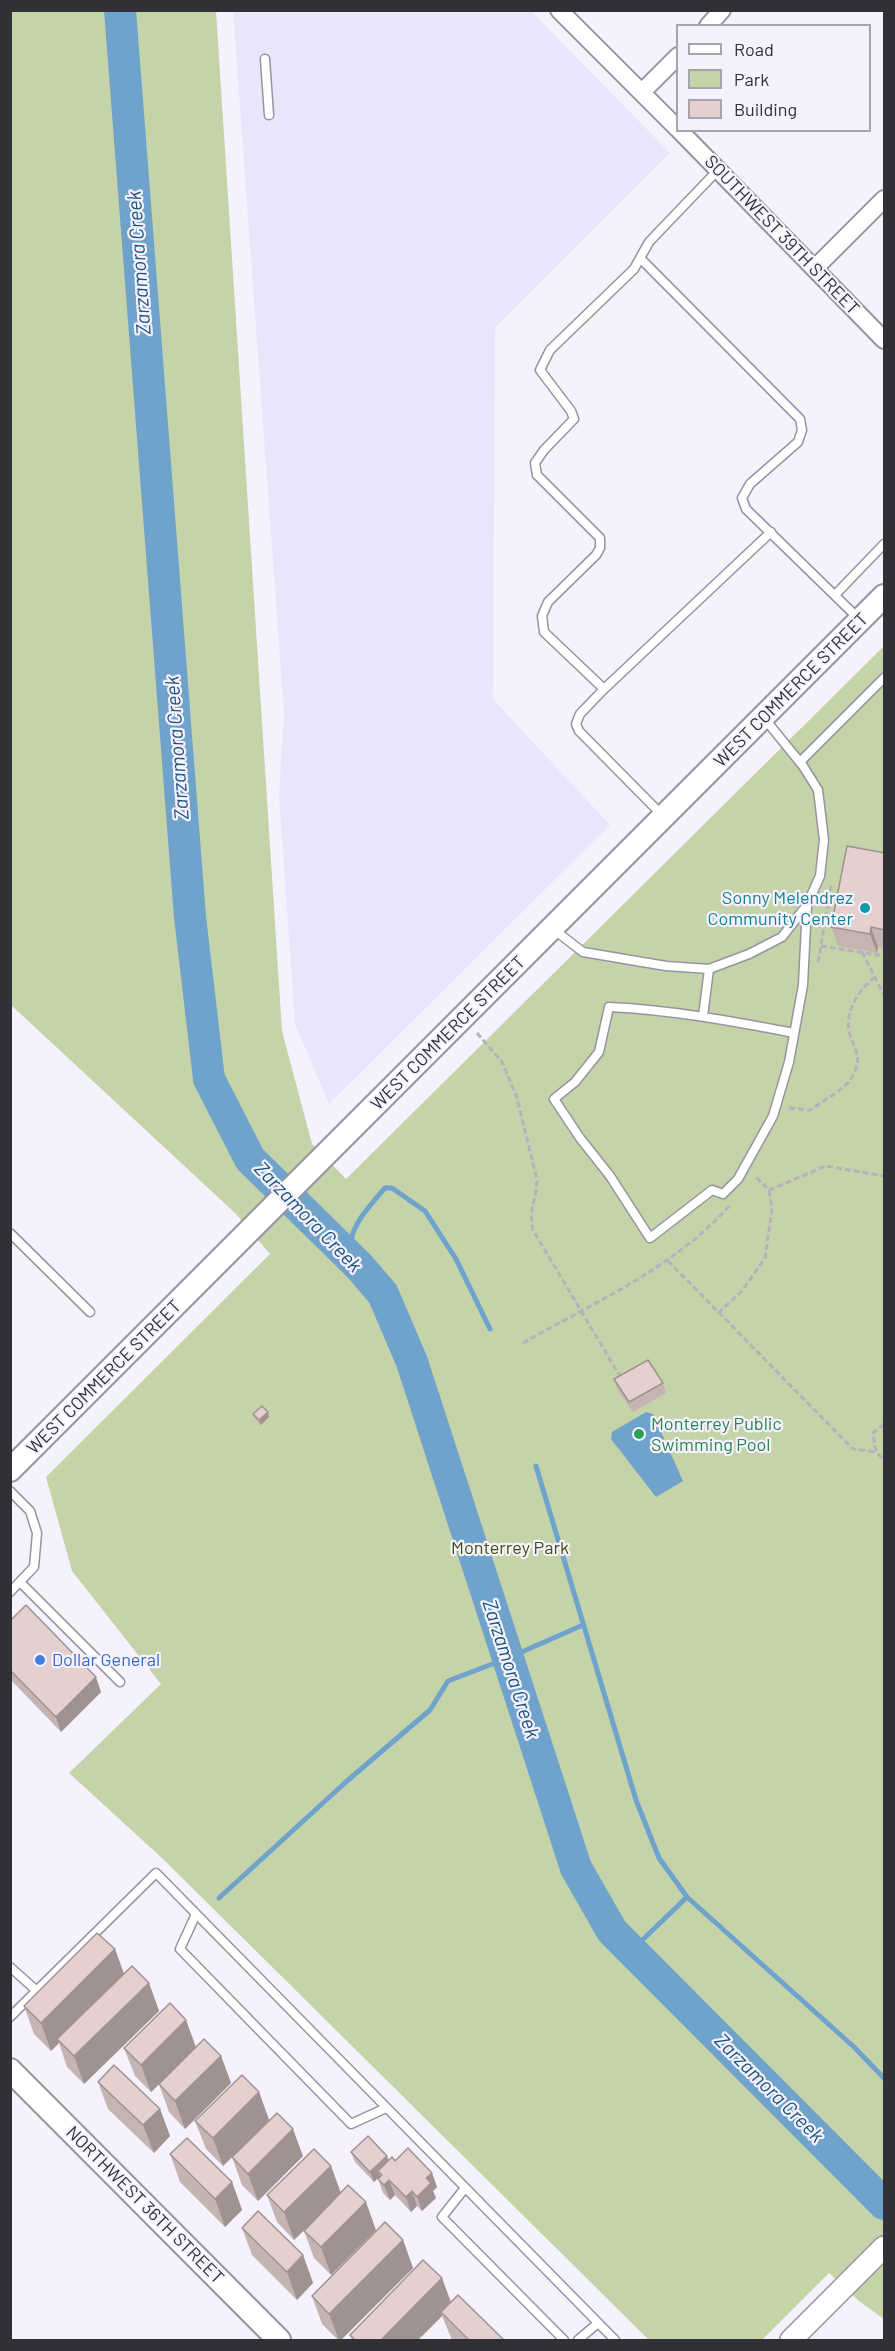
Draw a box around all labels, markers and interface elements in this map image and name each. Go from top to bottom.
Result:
legend [676,24,871,132]
text: Road [734,38,774,60]
text: Park [734,68,769,90]
text: Building [734,98,797,120]
street label: SOUTHWEST 39TH STREET [700,151,864,319]
water label: Zarzamora Creek [122,190,156,336]
street label: WEST COMMERCE STREET [709,608,873,772]
water label: Zarzamora Creek [160,675,194,821]
place label: Sonny Melendrez Community Center [707,887,853,930]
marker: Sonny Melendrez Community Center [858,901,872,915]
street label: WEST COMMERCE STREET [366,951,530,1115]
water label: Zarzamora Creek [249,1157,367,1277]
street label: WEST COMMERCE STREET [22,1295,186,1459]
place label: Monterrey Public Swimming Pool [651,1413,782,1456]
marker: Monterrey Public Swimming Pool [632,1427,646,1441]
park label: Monterrey Park [451,1537,569,1559]
water label: Zarzamora Creek [477,1597,545,1741]
place label: Dollar General [52,1649,160,1671]
marker: Dollar General [33,1653,47,1667]
water label: Zarzamora Creek [709,2028,829,2148]
street label: NORTHWEST 36TH STREET [62,2122,228,2288]

